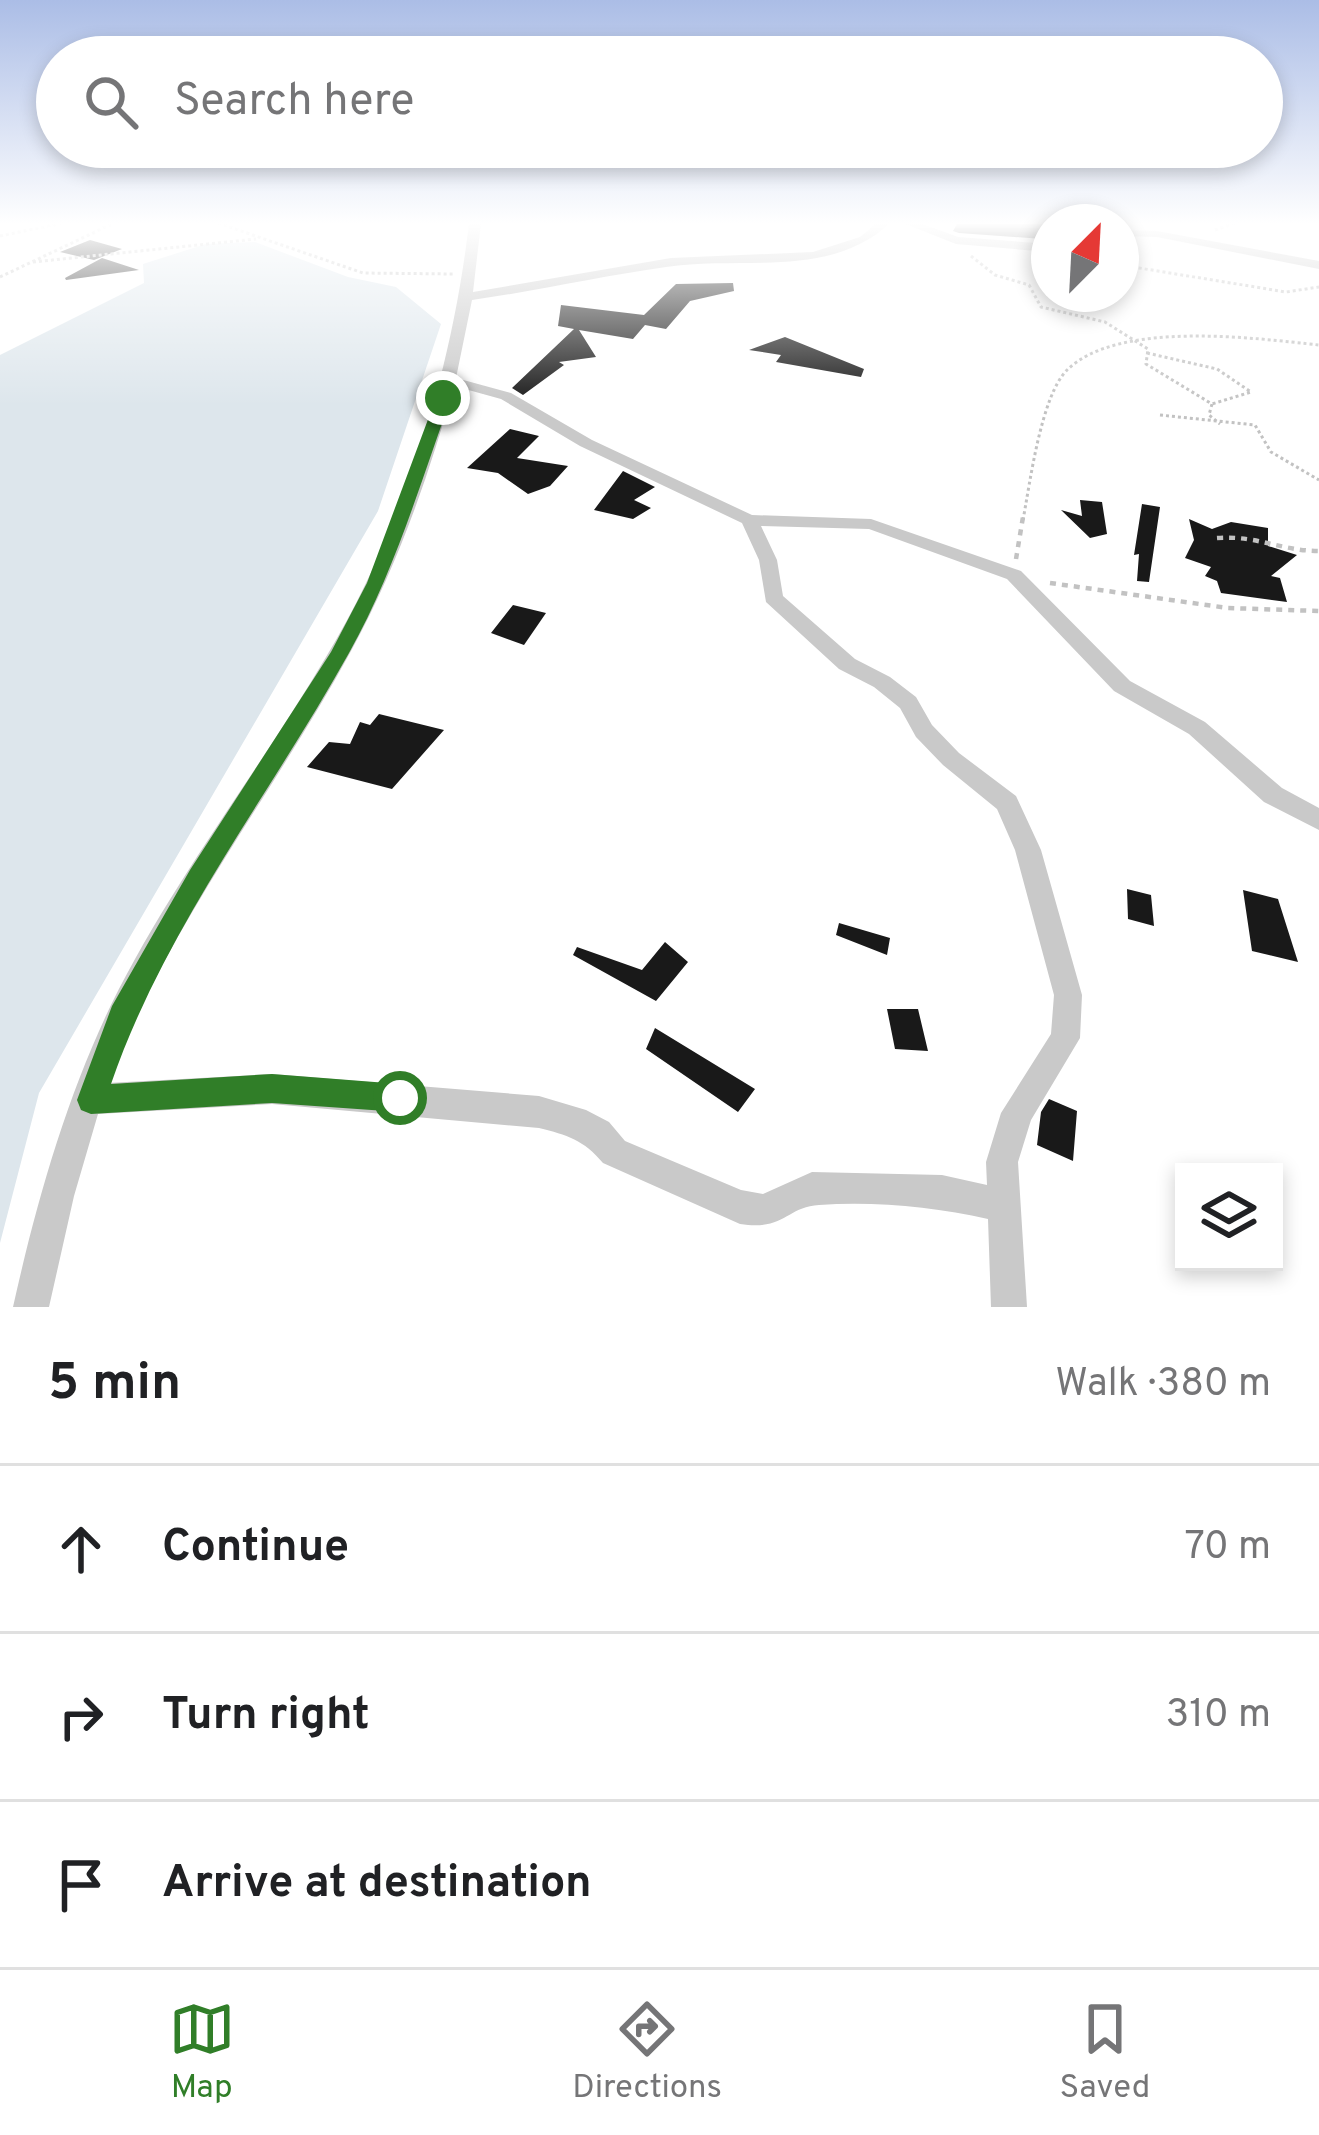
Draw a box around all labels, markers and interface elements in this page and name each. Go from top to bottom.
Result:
search box [36,36,1283,168]
icon: search [78,69,144,135]
text: Search here [174,74,414,131]
north arrow [1031,204,1139,312]
route end [416,371,470,425]
route start [373,1071,427,1125]
map controls [1175,1163,1283,1271]
button: layers [1175,1163,1283,1271]
text: 5 min [48,1353,181,1418]
text: Walk · 380 m [1055,1361,1271,1410]
icon: ahead [48,1516,114,1582]
text: Continue [162,1520,349,1577]
text: 70 m [1185,1524,1271,1573]
icon: right [48,1684,114,1750]
text: Turn right [162,1688,370,1745]
text: 310 m [1166,1692,1271,1741]
icon: arrive [48,1852,114,1918]
text: Arrive at destination [162,1856,592,1913]
tab: Map [169,1996,235,2110]
tab: Directions [572,1996,722,2110]
tab: Saved [1060,1996,1150,2110]

